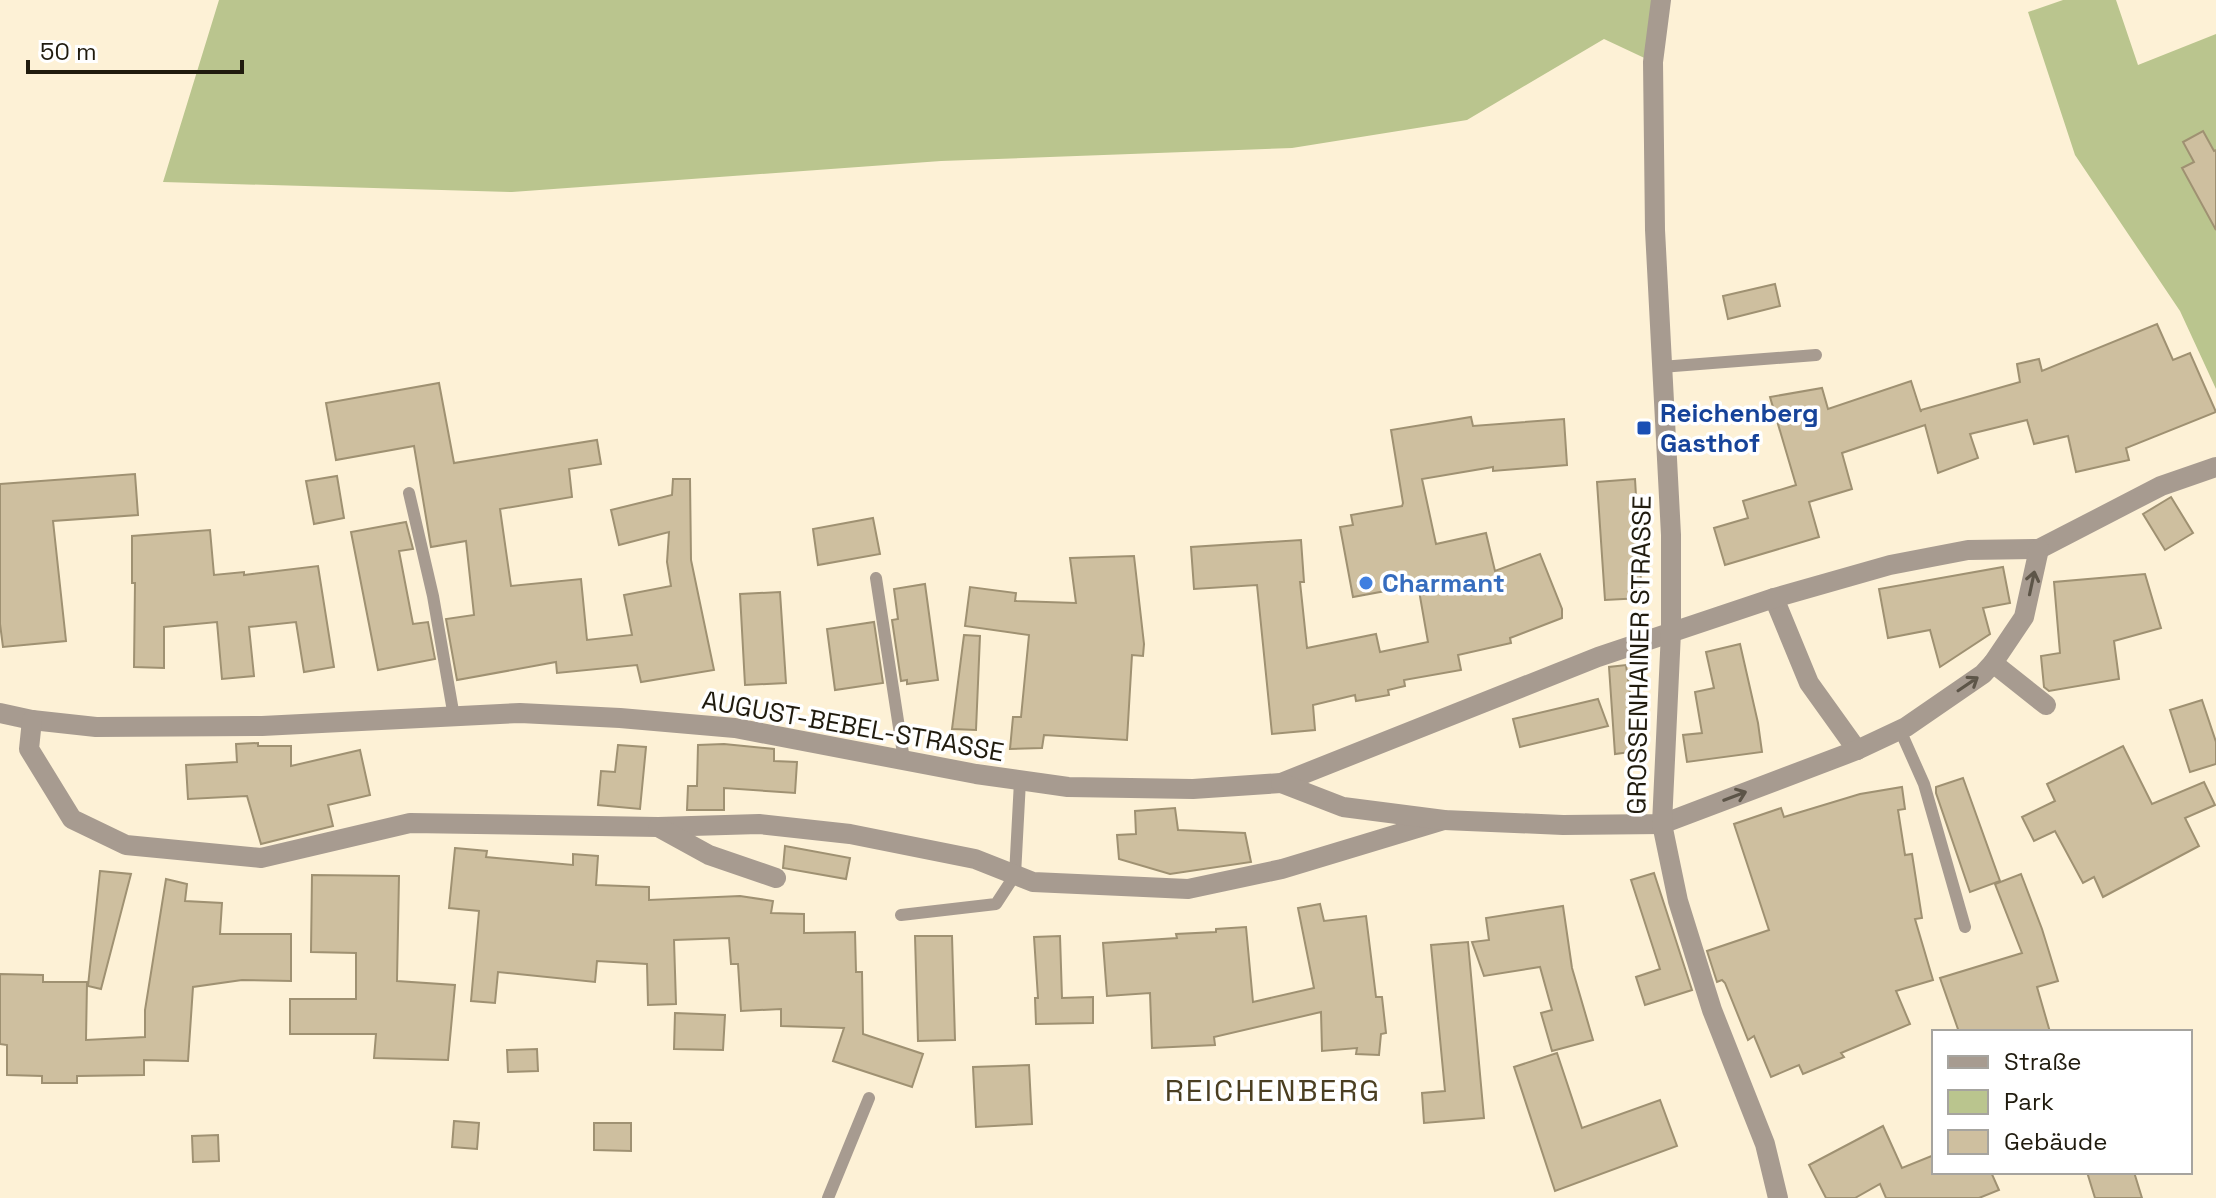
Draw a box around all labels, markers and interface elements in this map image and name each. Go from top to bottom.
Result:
scale bar [28,24,242,74]
text: 50 m [40,36,97,67]
place label: Reichenberg Gasthof [1660,396,1819,460]
marker: Reichenberg Gasthof [1635,419,1653,437]
street label: GROSSENHAINER STRASSE [1619,495,1659,815]
place label: Charmant [1382,566,1505,600]
one-way arrow [2025,570,2040,596]
marker: Charmant [1357,574,1375,592]
one-way arrow [1956,676,1978,692]
street label: AUGUST-BEBEL-STRASSE [699,683,1007,769]
one-way arrow [1722,788,1747,802]
legend [1932,1030,2192,1174]
text: Straße [2004,1046,2081,1077]
district label: REICHENBERG [1165,1071,1381,1110]
text: Park [2004,1086,2054,1117]
text: Gebäude [2004,1126,2107,1157]

